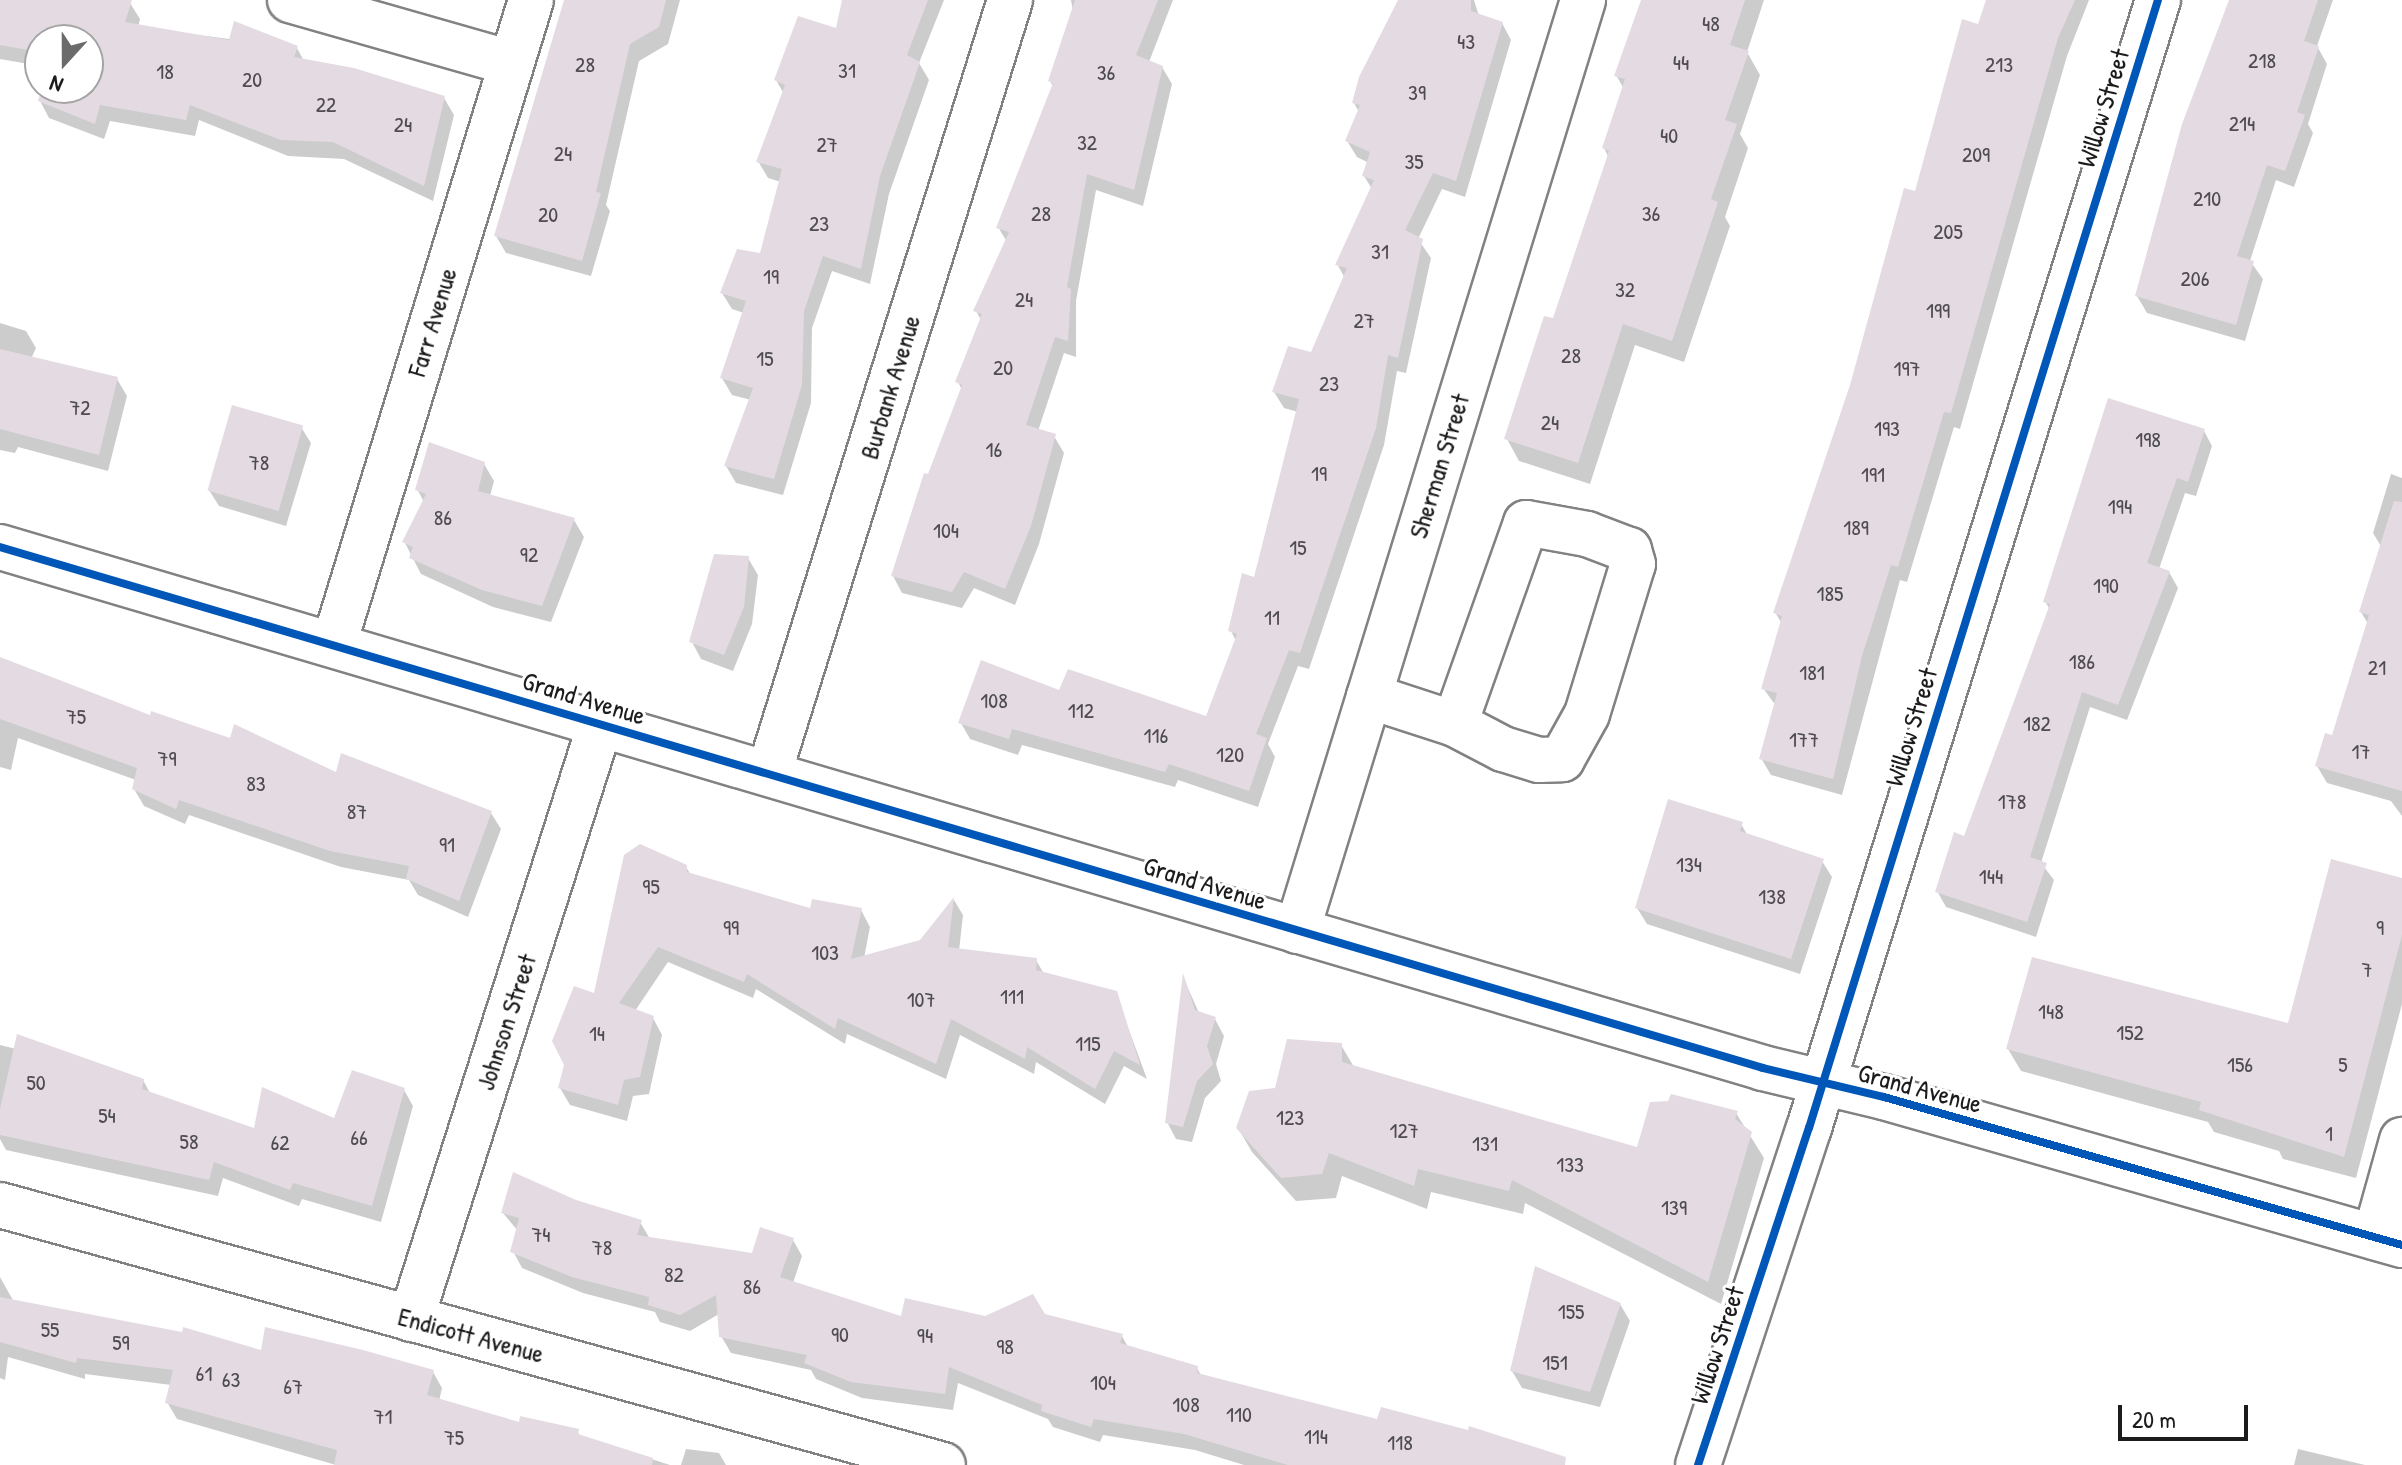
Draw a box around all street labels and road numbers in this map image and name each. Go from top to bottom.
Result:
street label: Willow Street [2070,45,2136,171]
street label: Farr Avenue [401,264,463,380]
street label: Burbank Avenue [853,311,927,463]
street label: Sherman Street [1402,390,1476,542]
street label: Willow Street [1878,664,1944,790]
street label: Grand Avenue [519,665,649,731]
street label: Grand Avenue [1140,850,1270,916]
street label: Johnson Street [469,950,543,1094]
street label: Grand Avenue [1855,1057,1985,1119]
street label: Willow Street [1683,1282,1751,1408]
street label: Endicott Avenue [395,1301,547,1369]

